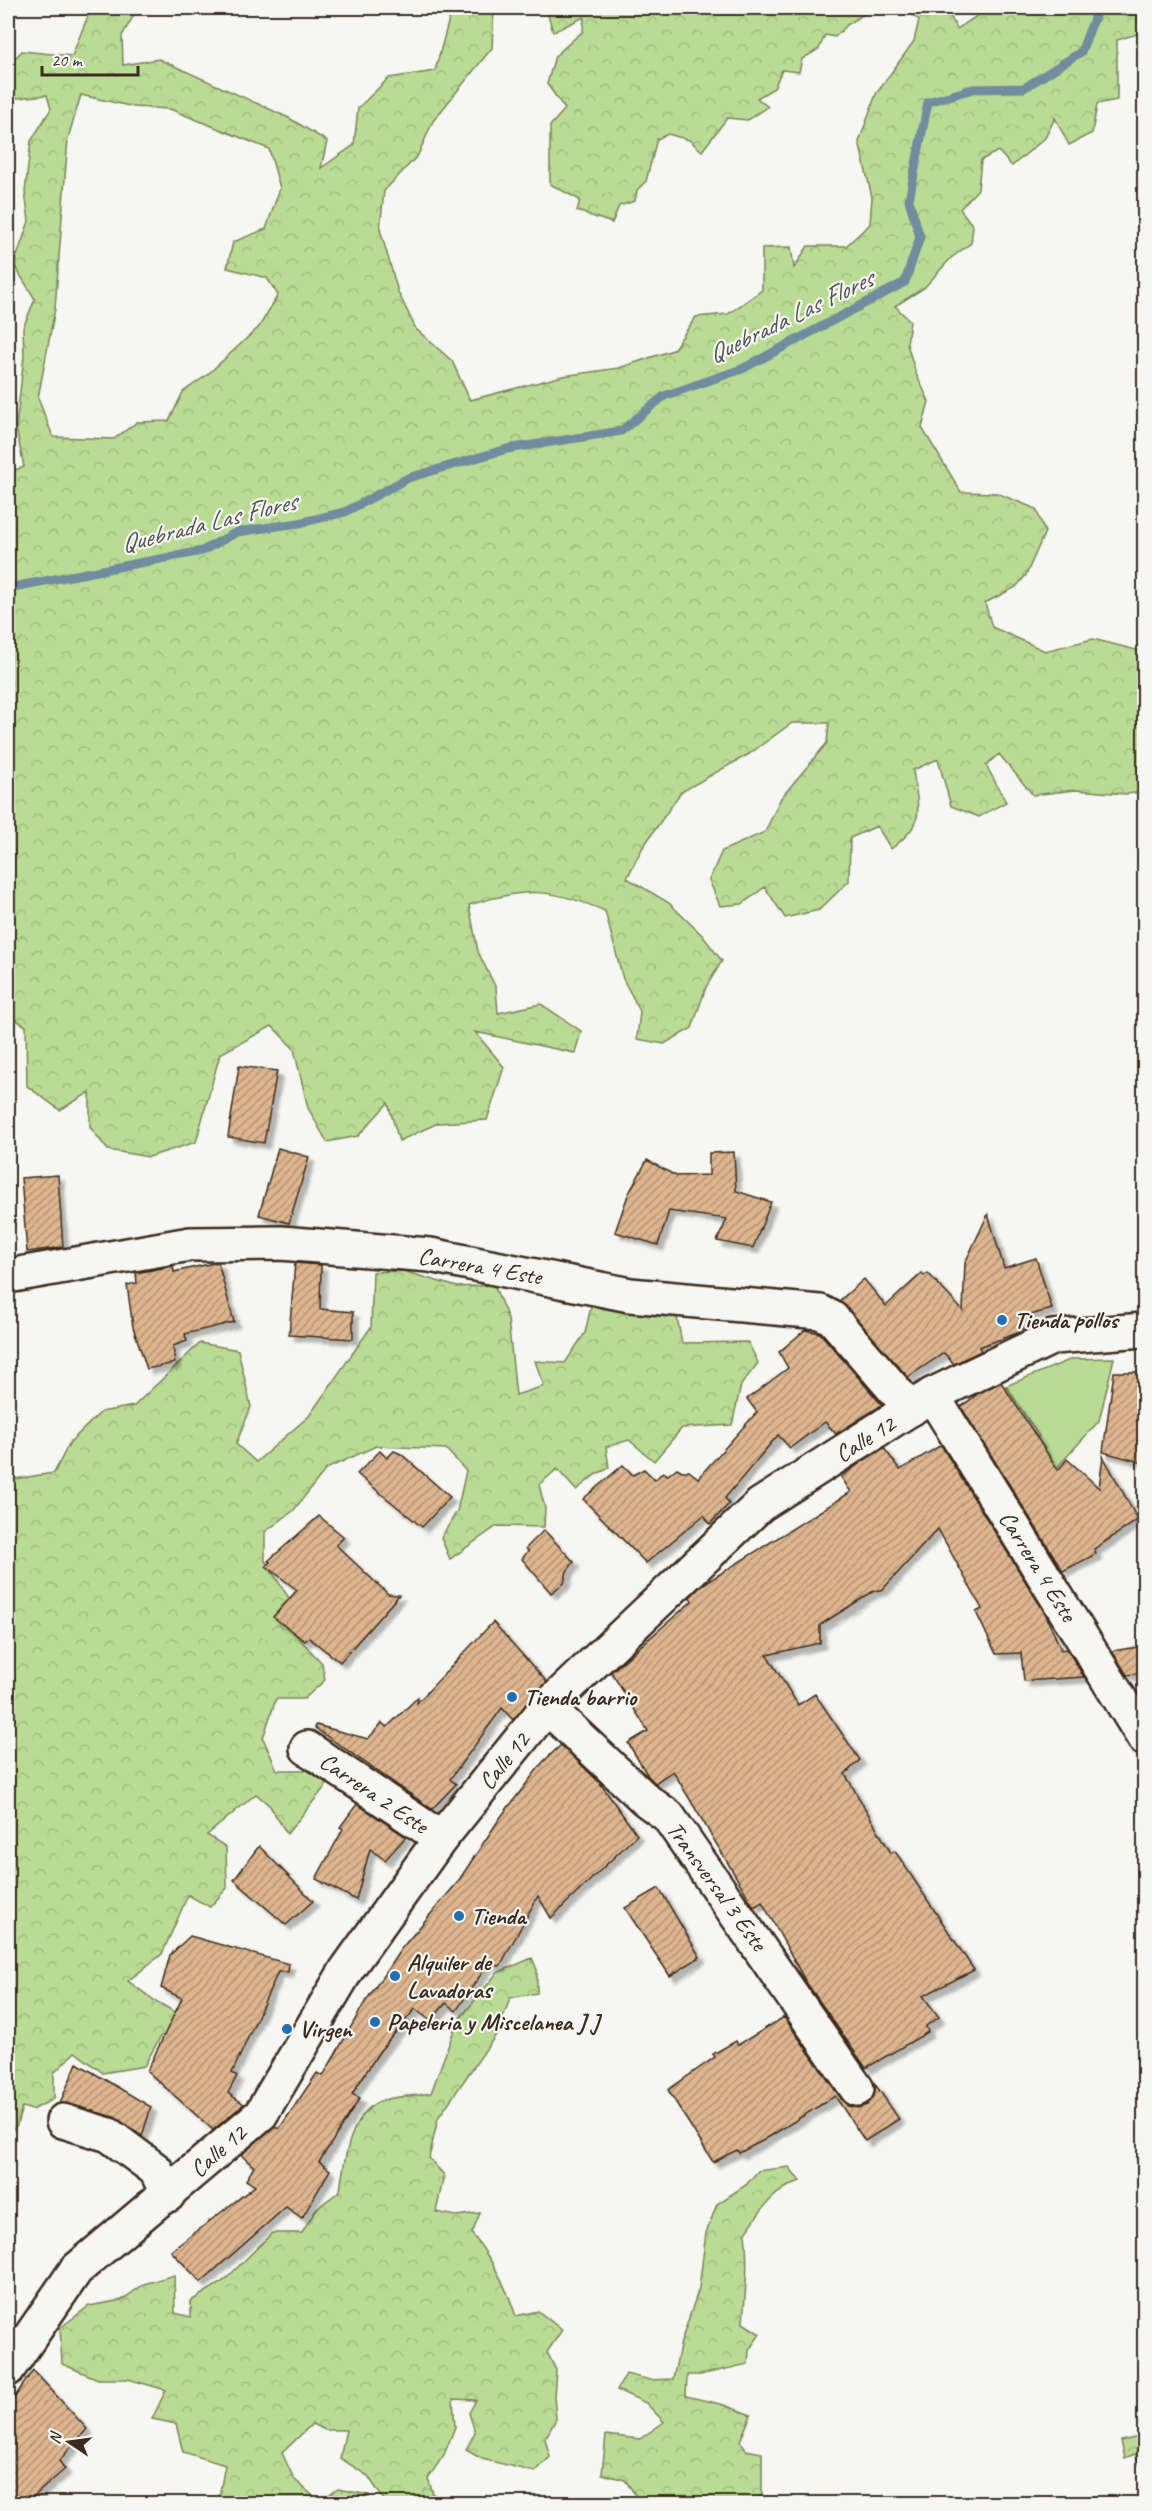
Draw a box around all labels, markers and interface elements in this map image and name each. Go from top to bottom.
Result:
scale bar [42,39,138,77]
text: 20 m [51,49,84,71]
water label: Quebrada Las Flores [702,260,883,371]
water label: Quebrada Las Flores [117,484,304,560]
street label: Carrera 4 Este [416,1240,546,1292]
place label: Tienda pollos [1014,1305,1120,1335]
marker: Tienda pollos [995,1313,1009,1327]
street label: Calle 12 [829,1408,902,1469]
street label: Carrera 4 Este [992,1505,1085,1629]
place label: Tienda barrio [524,1682,639,1712]
marker: Tienda barrio [505,1690,519,1704]
street label: Calle 12 [472,1725,538,1796]
street label: Carrera 2 Este [314,1746,436,1841]
street label: Transversal 3 Este [660,1815,775,1958]
place label: Tienda [471,1901,527,1931]
marker: Tienda [452,1909,466,1923]
place label: Alquiler de Lavadoras [407,1947,494,2005]
marker: Alquiler de Lavadoras [388,1969,402,1983]
place label: Papeleria y Miscelanea J J [387,2007,602,2037]
place label: Virgen [299,2014,354,2044]
marker: Papeleria y Miscelanea J J [368,2015,382,2029]
marker: Virgen [280,2022,294,2036]
street label: Calle 12 [184,2117,254,2184]
north arrow [39,2412,99,2472]
text: N [45,2429,67,2446]

